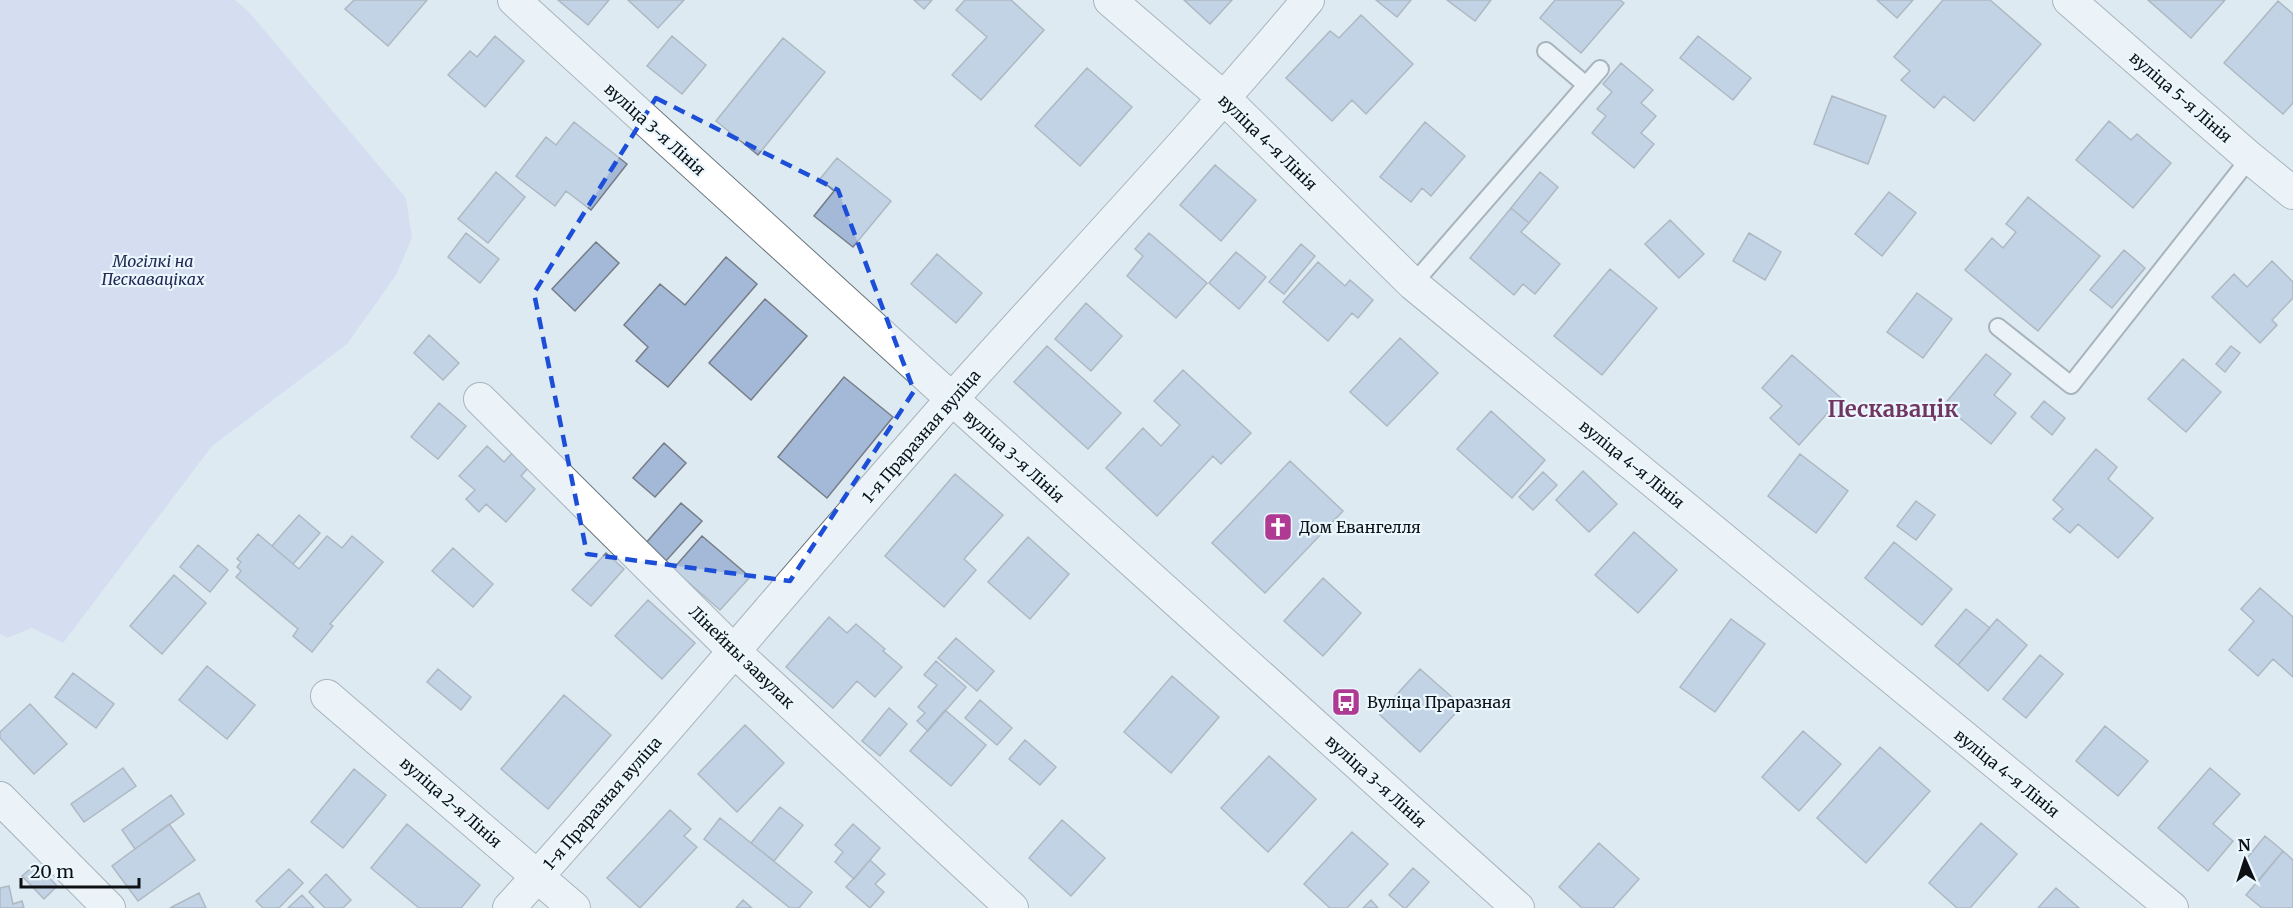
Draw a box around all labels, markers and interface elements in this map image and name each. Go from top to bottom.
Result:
street label: вуліца 5-я Лінія [2126,47,2236,147]
street label: вуліца 3-я Лінія [600,78,710,180]
street label: вуліца 4-я Лінія [1215,90,1321,194]
park label: Могілкі на Пескаваціках [102,251,205,289]
street label: 1-я Праразная вуліца [858,365,985,507]
district label: Пескавацік [1827,395,1959,423]
street label: вуліца 3-я Лінія [959,405,1069,507]
street label: вуліца 4-я Лінія [1575,416,1689,512]
church icon: Дом Евангелля [1262,511,1294,543]
place label: Дом Евангелля [1299,517,1421,537]
street label: Лінейны завулак [685,602,799,712]
bus stop icon: Вуліца Праразная [1330,686,1362,718]
place label: Вуліца Праразная [1367,692,1511,712]
street label: вуліца 4-я Лінія [1950,725,2064,821]
street label: вуліца 3-я Лінія [1321,730,1431,832]
street label: 1-я Праразная вуліца [539,732,666,874]
street label: вуліца 2-я Лінія [396,752,506,852]
north arrow [2215,830,2275,890]
text: N [2237,835,2251,855]
scale bar [21,851,140,889]
text: 20 m [30,860,74,883]

